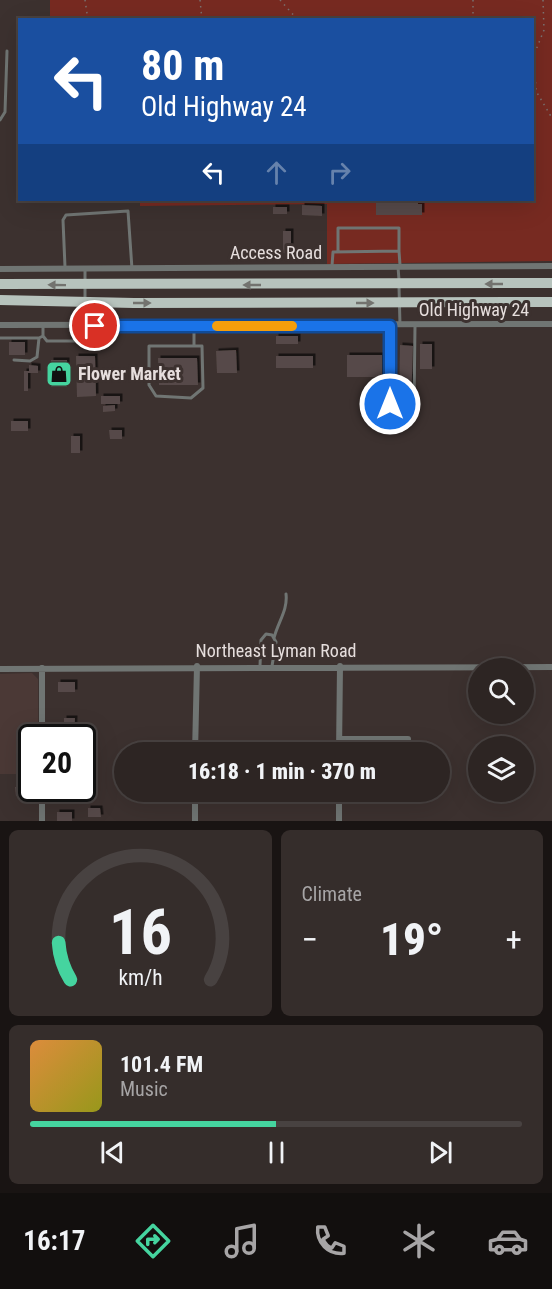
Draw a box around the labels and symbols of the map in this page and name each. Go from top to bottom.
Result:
street label: Access Road [230,242,322,263]
one-way arrow [484,279,503,289]
one-way arrow [242,280,261,290]
one-way arrow [47,281,66,290]
one-way arrow [133,298,152,308]
one-way arrow [355,298,374,308]
street label: Old Highway 24 [419,299,529,320]
pin [69,300,120,351]
shop icon: Flower Market [44,359,74,389]
place label: Flower Market [78,363,181,384]
position arrow [358,372,422,436]
street label: Northeast Lyman Road [196,640,356,661]
speed limit sign: 20 [18,724,96,802]

